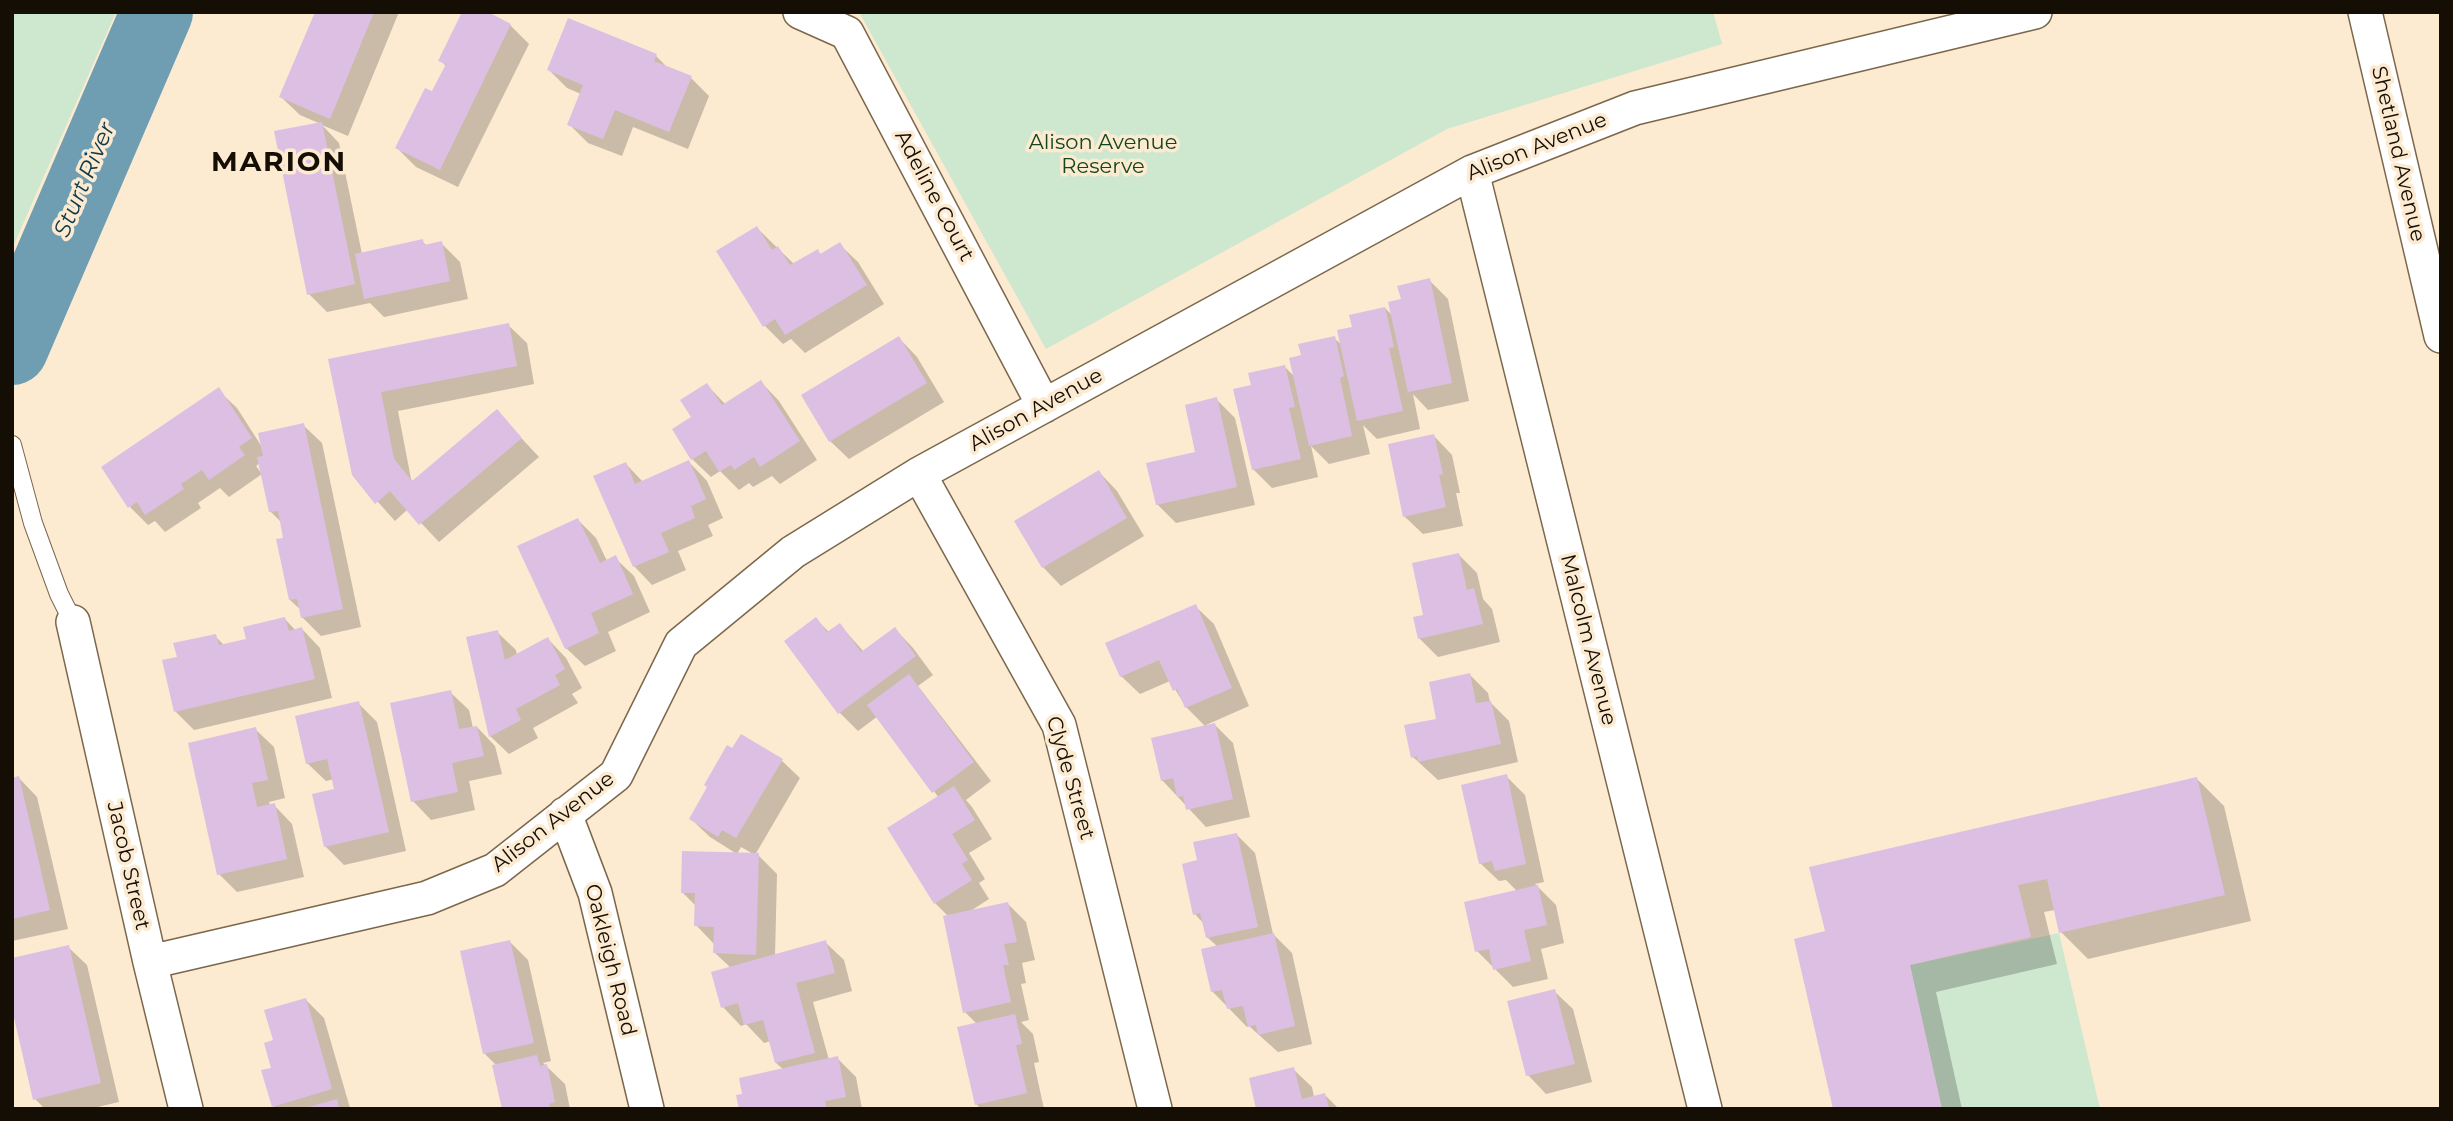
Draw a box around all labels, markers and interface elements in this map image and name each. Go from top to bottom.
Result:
street label: Shetland Avenue [2366,64,2430,244]
street label: Alison Avenue [1463,107,1611,187]
water label: Sturt River [48,118,122,242]
street label: Adeline Court [889,126,979,266]
park label: Alison Avenue Reserve [1029,130,1177,180]
district label: MARION [212,146,346,180]
street label: Alison Avenue [965,363,1107,457]
street label: Malcolm Avenue [1555,552,1621,728]
street label: Clyde Street [1040,713,1100,843]
street label: Alison Avenue [487,766,619,878]
street label: Jacob Street [101,799,155,933]
street label: Oakleigh Road [579,881,641,1039]

